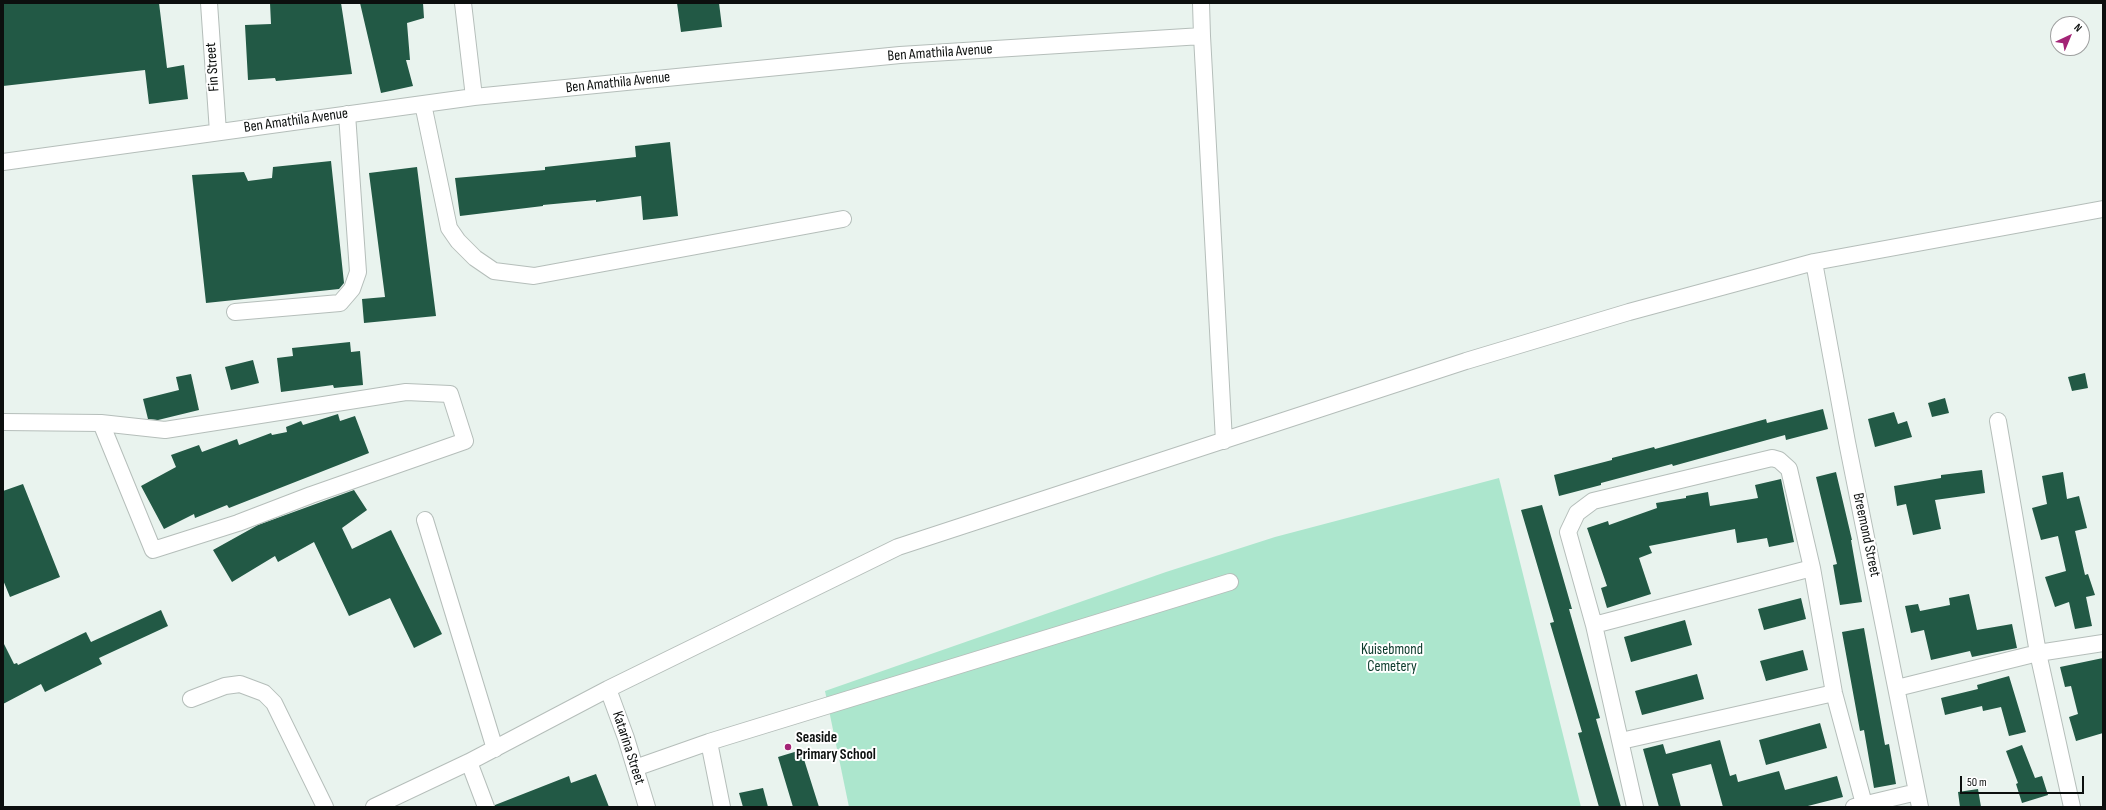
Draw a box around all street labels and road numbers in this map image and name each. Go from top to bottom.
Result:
street label: Ben Amathila Avenue [887,40,993,66]
street label: Fin Street [202,42,224,92]
street label: Ben Amathila Avenue [565,69,671,97]
street label: Ben Amathila Avenue [243,105,349,137]
street label: Breemond Street [1848,491,1884,579]
street label: Katarina Street [608,709,648,787]

